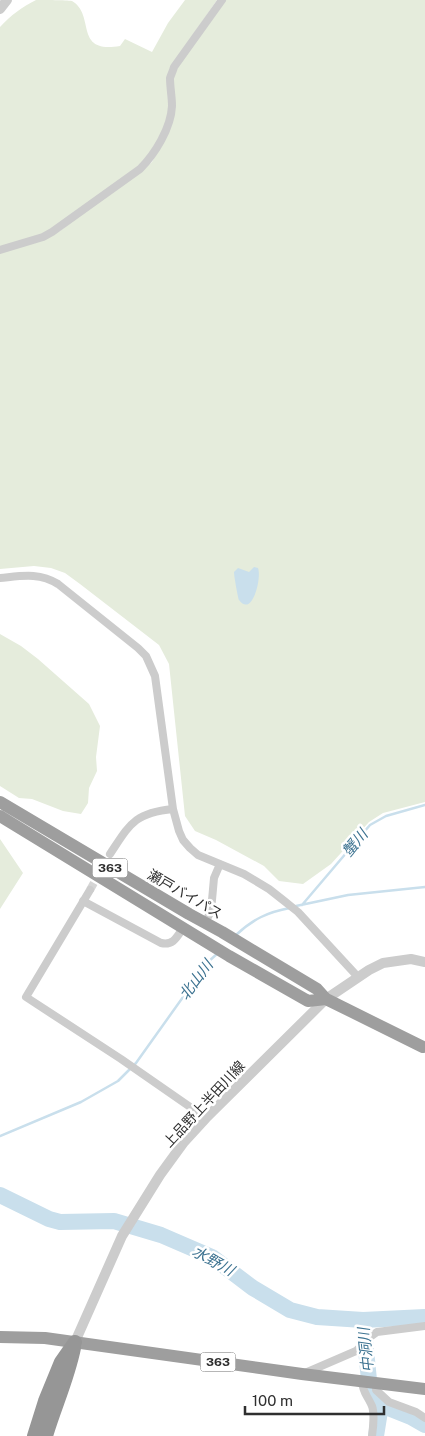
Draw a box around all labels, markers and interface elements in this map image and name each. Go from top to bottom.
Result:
water label: 蟹川 [338,824,372,860]
road number: 363 [92,858,128,878]
street label: 瀬戸バイパス [145,866,225,922]
water label: 北山川 [175,955,217,1003]
street label: 上品野上半田川線 [160,1058,248,1150]
water label: 水野川 [189,1242,239,1280]
water label: 中洞川 [354,1325,376,1373]
road number: 363 [200,1352,236,1371]
scale bar [245,1384,384,1416]
text: 100 m [252,1392,293,1409]

